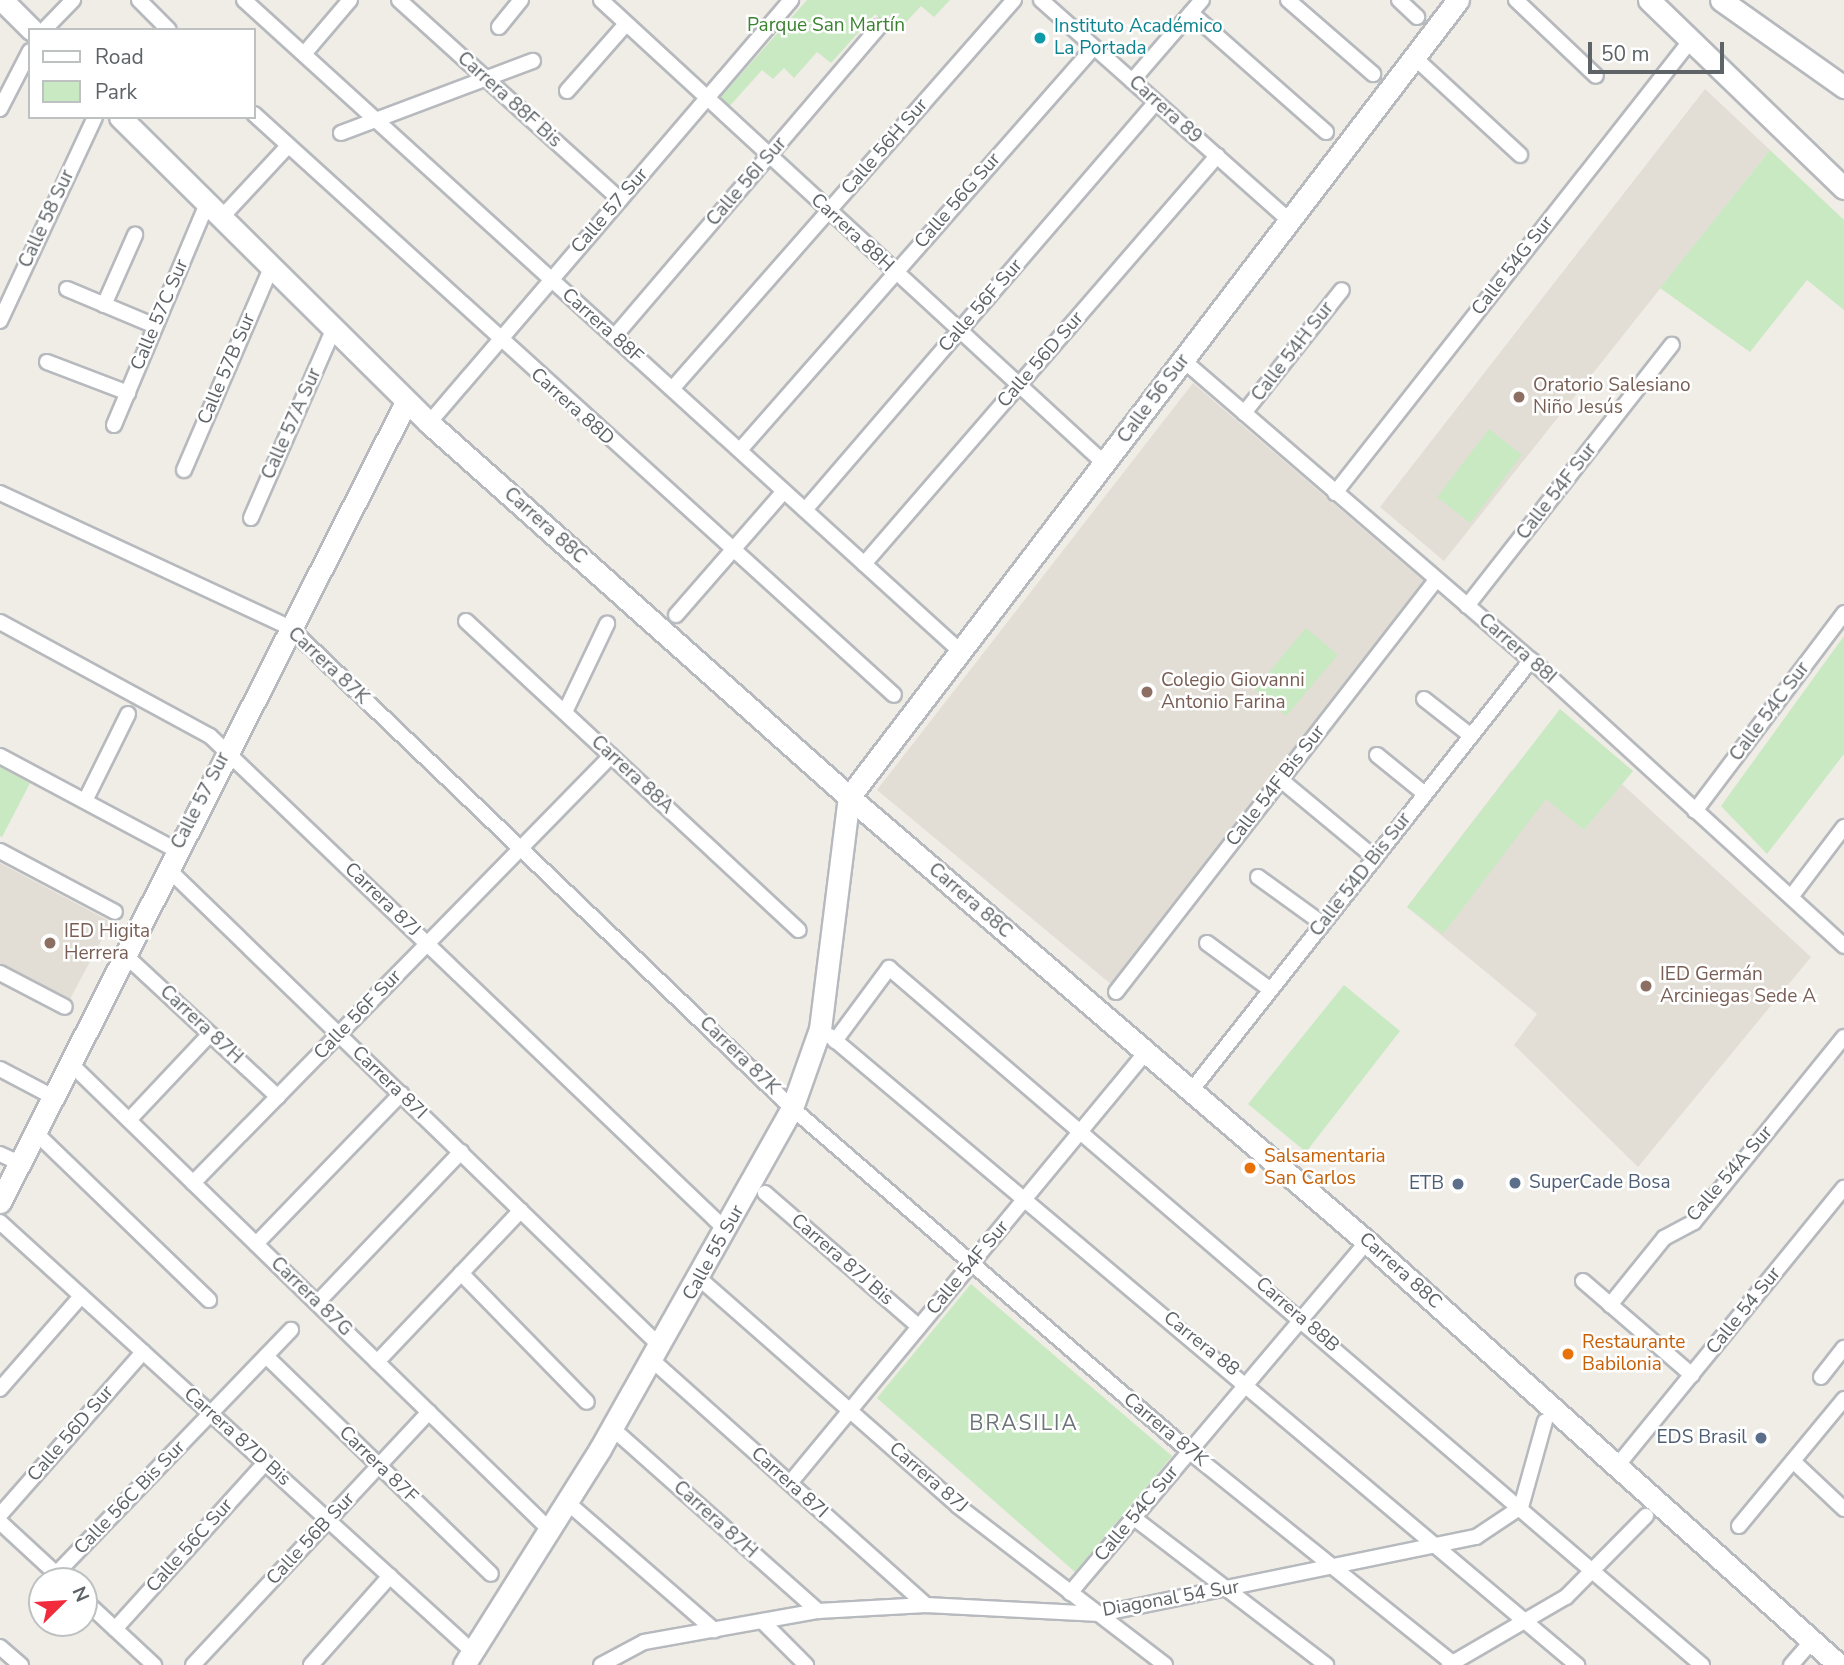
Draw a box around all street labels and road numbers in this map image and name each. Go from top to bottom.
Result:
street label: Carrera 88F Bis [452,47,566,153]
street label: Carrera 89 [1124,71,1206,149]
street label: Calle 56H Sur [837,94,933,200]
street label: Calle 56I Sur [702,133,792,231]
street label: Calle 56G Sur [910,148,1006,254]
street label: Calle 57 Sur [567,164,653,258]
street label: Calle 58 Sur [14,166,80,272]
street label: Carrera 88H [806,189,898,277]
street label: Calle 54G Sur [1467,212,1559,320]
street label: Calle 56F Sur [934,255,1028,357]
street label: Calle 57C Sur [126,256,194,374]
street label: Carrera 88F [557,284,647,368]
street label: Calle 54H Sur [1247,298,1339,406]
street label: Calle 56D Sur [993,307,1089,413]
street label: Calle 57B Sur [193,310,261,428]
street label: Calle 56 Sur [1113,350,1195,448]
street label: Carrera 88D [525,364,619,450]
street label: Calle 57A Sur [257,365,327,483]
street label: Calle 54F Sur [1512,439,1602,545]
street label: Carrera 88C [499,483,591,569]
street label: Carrera 88I [1473,609,1561,689]
street label: Carrera 87K [283,623,373,709]
street label: Calle 54C Sur [1725,658,1815,766]
street label: Calle 54F Bis Sur [1222,721,1330,851]
street label: Carrera 88A [586,731,678,819]
street label: Calle 57 Sur [167,749,235,853]
street label: Calle 54D Bis Sur [1306,809,1416,941]
street label: Carrera 87J [339,858,425,942]
street label: Carrera 88C [924,858,1016,944]
street label: Calle 56F Sur [310,965,406,1065]
street label: Carrera 87H [155,981,247,1069]
street label: Carrera 87K [694,1012,784,1100]
street label: Carrera 87I [347,1042,431,1124]
street label: Calle 54A Sur [1682,1121,1778,1227]
street label: Calle 55 Sur [678,1201,750,1305]
street label: Carrera 87J Bis [786,1209,898,1311]
street label: Calle 54F Sur [922,1216,1014,1320]
street label: Carrera 88C [1354,1228,1446,1314]
street label: Carrera 87G [266,1253,356,1341]
street label: Calle 54 Sur [1702,1263,1786,1359]
street label: Carrera 88B [1250,1272,1344,1358]
street label: Carrera 88 [1159,1307,1243,1381]
street label: Calle 56D Sur [23,1381,119,1487]
street label: Carrera 87D Bis [179,1383,295,1491]
street label: Carrera 87K [1118,1388,1212,1472]
street label: Carrera 87F [334,1422,422,1508]
street label: Calle 56C Bis Sur [70,1436,190,1560]
street label: Carrera 87J [884,1438,972,1518]
street label: Carrera 87I [746,1443,832,1523]
street label: Calle 54C Sur [1090,1461,1184,1567]
street label: Carrera 87H [668,1476,762,1564]
street label: Calle 56B Sur [262,1488,360,1590]
street label: Calle 56C Sur [142,1494,238,1598]
street label: Diagonal 54 Sur [1101,1576,1241,1622]

